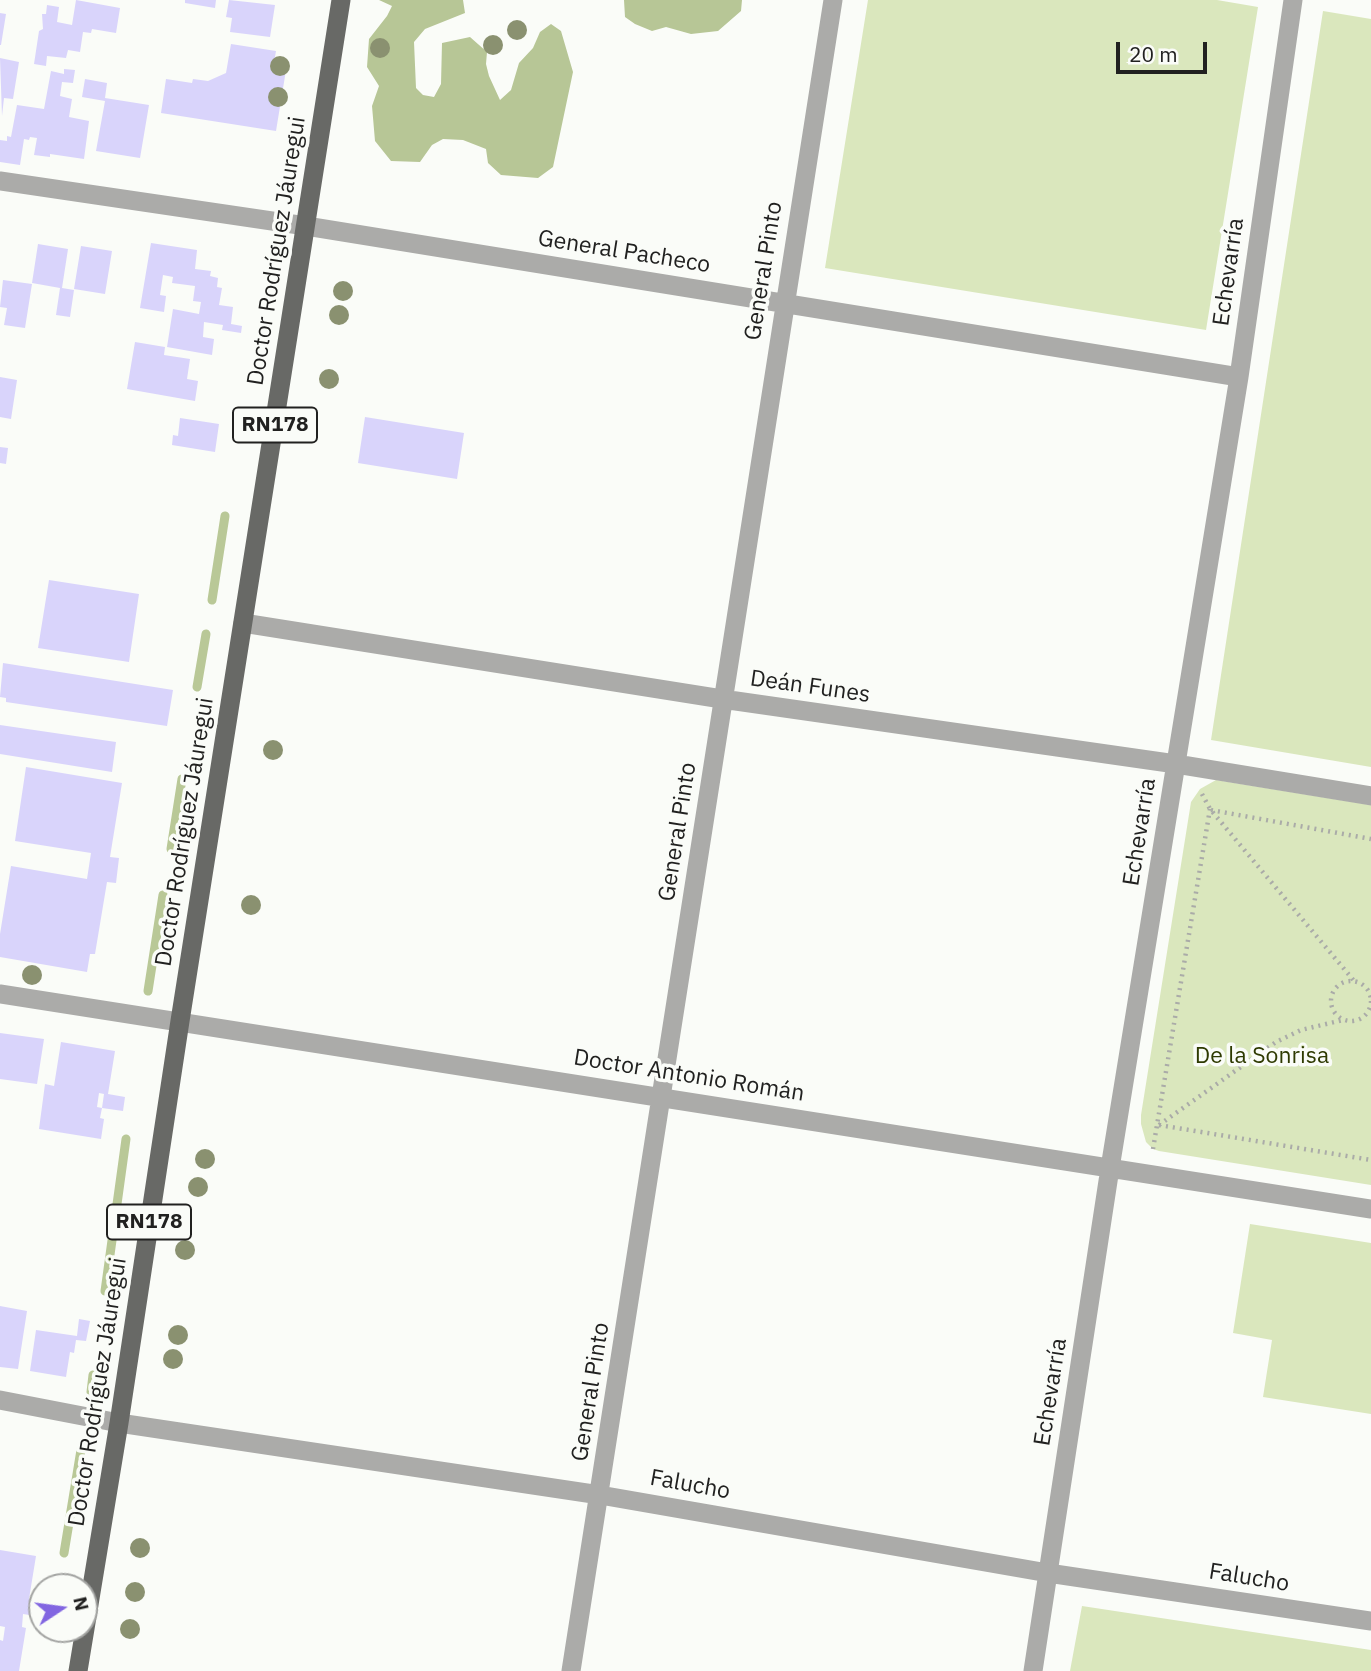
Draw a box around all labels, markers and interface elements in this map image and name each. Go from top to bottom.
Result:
scale bar [1119,28,1210,72]
text: 20 m [1129,40,1178,68]
street label: Doctor Rodríguez Jáuregui [242,115,312,387]
street label: General Pinto [739,200,789,342]
street label: Echevarría [1208,216,1250,328]
street label: General Pacheco [536,225,712,279]
road number: RN178 [233,408,317,442]
street label: Deán Funes [748,665,872,709]
street label: Doctor Rodríguez Jáuregui [150,696,220,968]
street label: General Pinto [653,761,703,903]
street label: Echevarría [1118,776,1162,888]
park label: De la Sonrisa [1195,1042,1329,1070]
street label: Doctor Antonio Román [572,1044,806,1108]
road number: RN178 [107,1204,191,1240]
street label: Doctor Rodríguez Jáuregui [63,1256,133,1528]
street label: General Pinto [566,1321,616,1463]
street label: Echevarría [1029,1336,1073,1448]
street label: Falucho [648,1464,732,1506]
street label: Falucho [1207,1558,1291,1598]
north arrow [28,1573,98,1643]
text: N [68,1594,95,1613]

